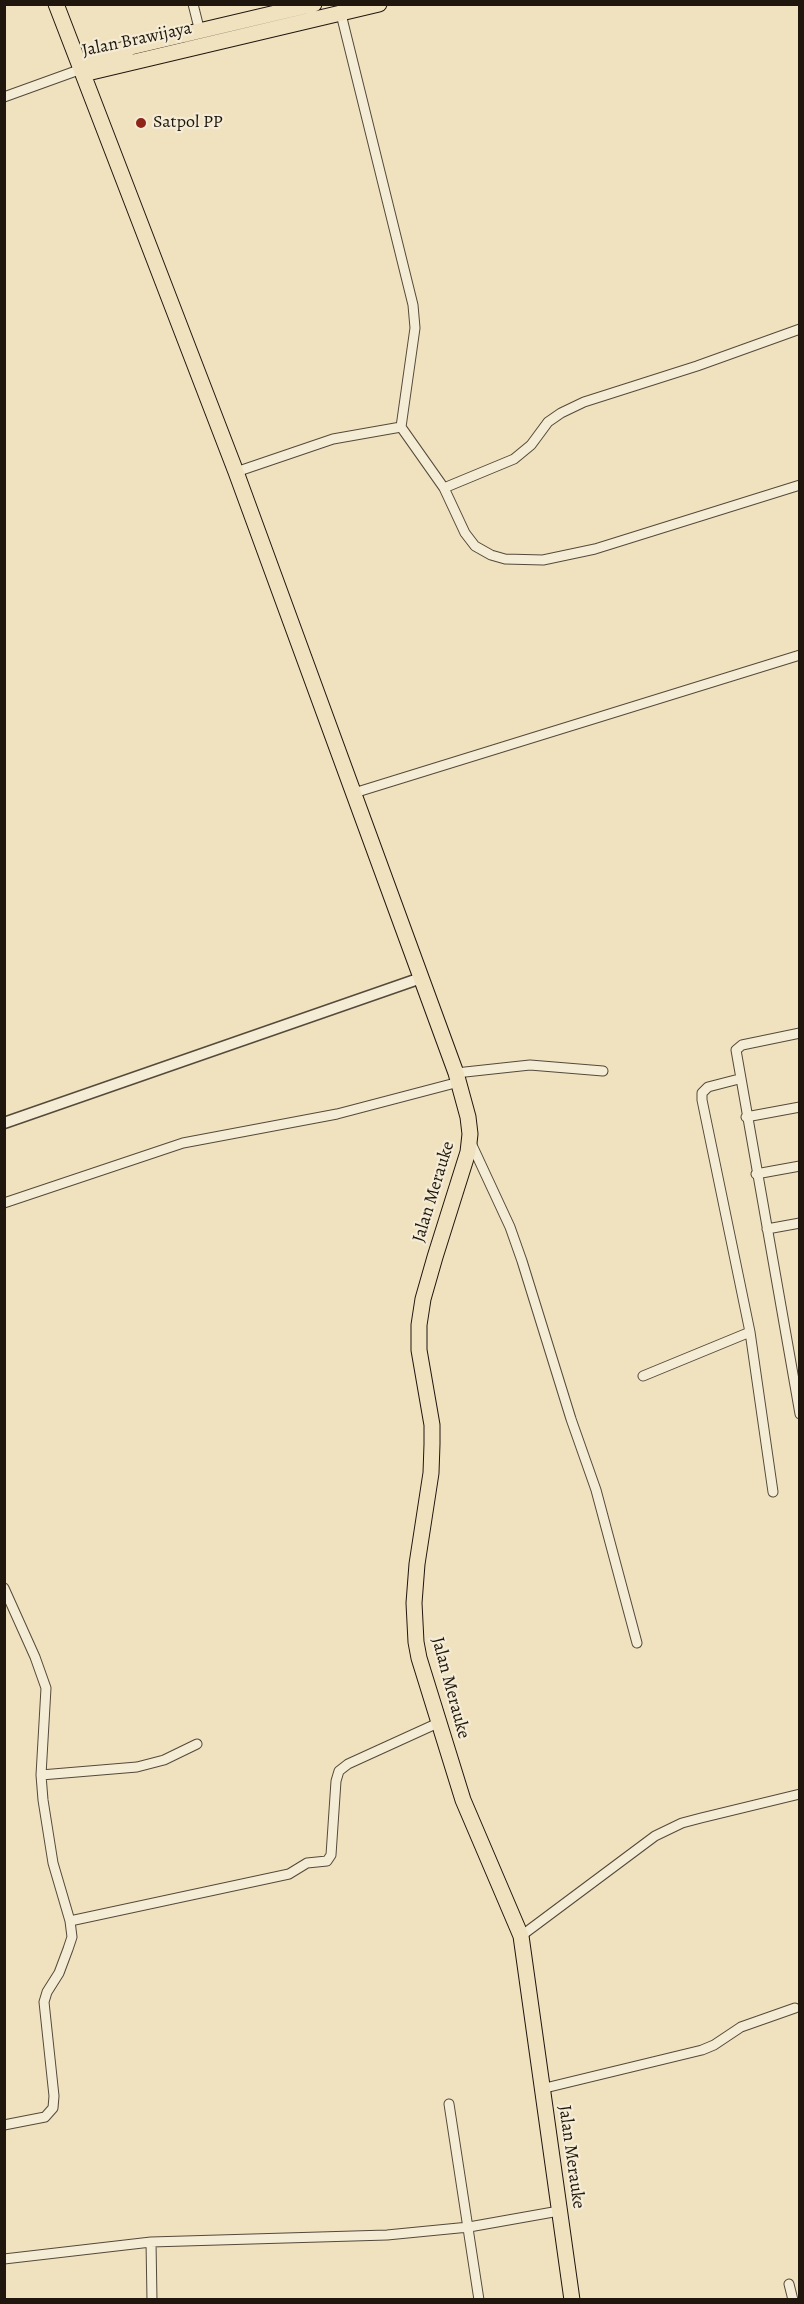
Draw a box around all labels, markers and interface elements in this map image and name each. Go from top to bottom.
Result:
street label: Jalan Brawijaya [80,18,194,62]
place label: Satpol PP [153,112,223,134]
marker: Satpol PP [134,116,148,130]
street label: Jalan Merauke [408,1139,460,1245]
street label: Jalan Merauke [426,1635,474,1741]
street label: Jalan Merauke [553,2104,589,2210]

